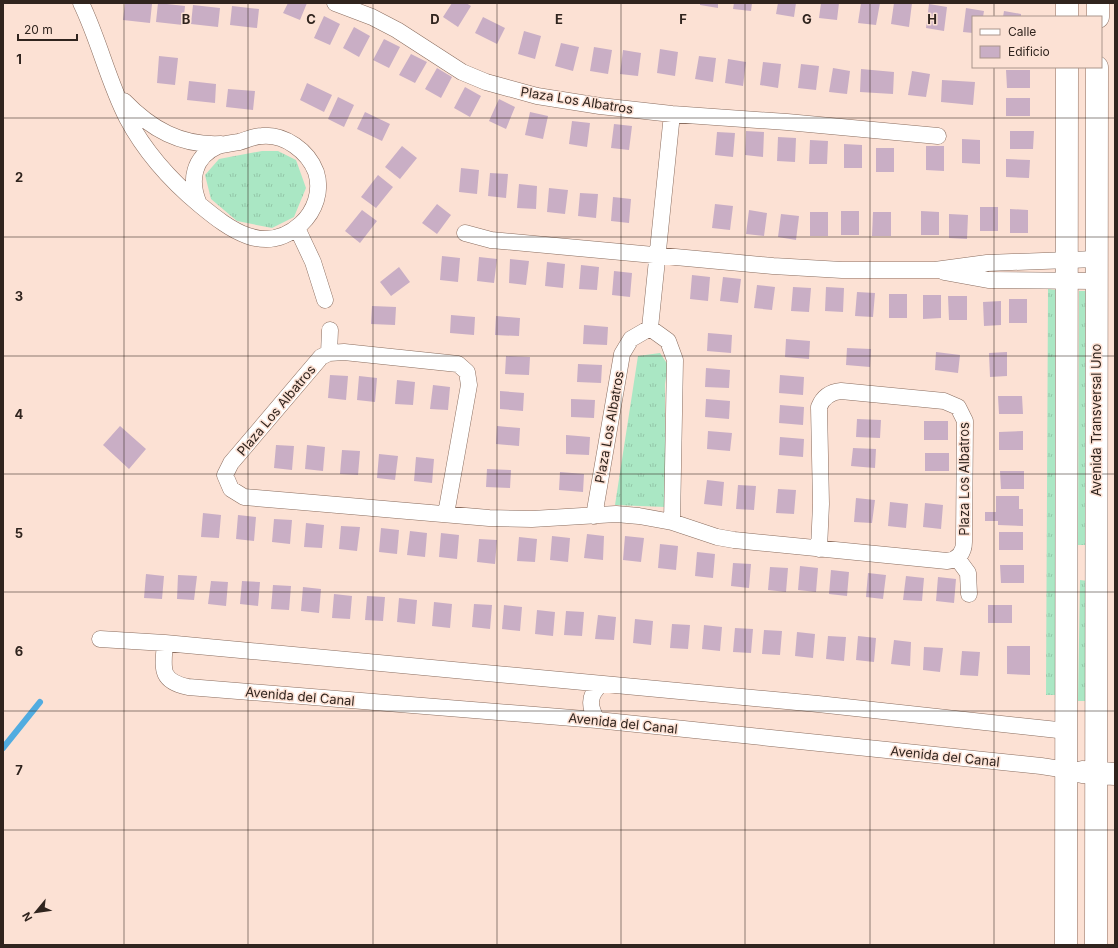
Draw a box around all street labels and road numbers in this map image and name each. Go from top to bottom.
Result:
street label: Plaza Los Albatros [520,83,635,117]
street label: Avenida Transversal Uno [1088,344,1104,496]
street label: Plaza Los Albatros [233,361,319,459]
street label: Plaza Los Albatros [591,370,627,484]
street label: Plaza Los Albatros [956,422,972,536]
street label: Avenida del Canal [245,683,355,709]
street label: Avenida del Canal [568,709,678,737]
street label: Avenida del Canal [890,742,1000,770]

